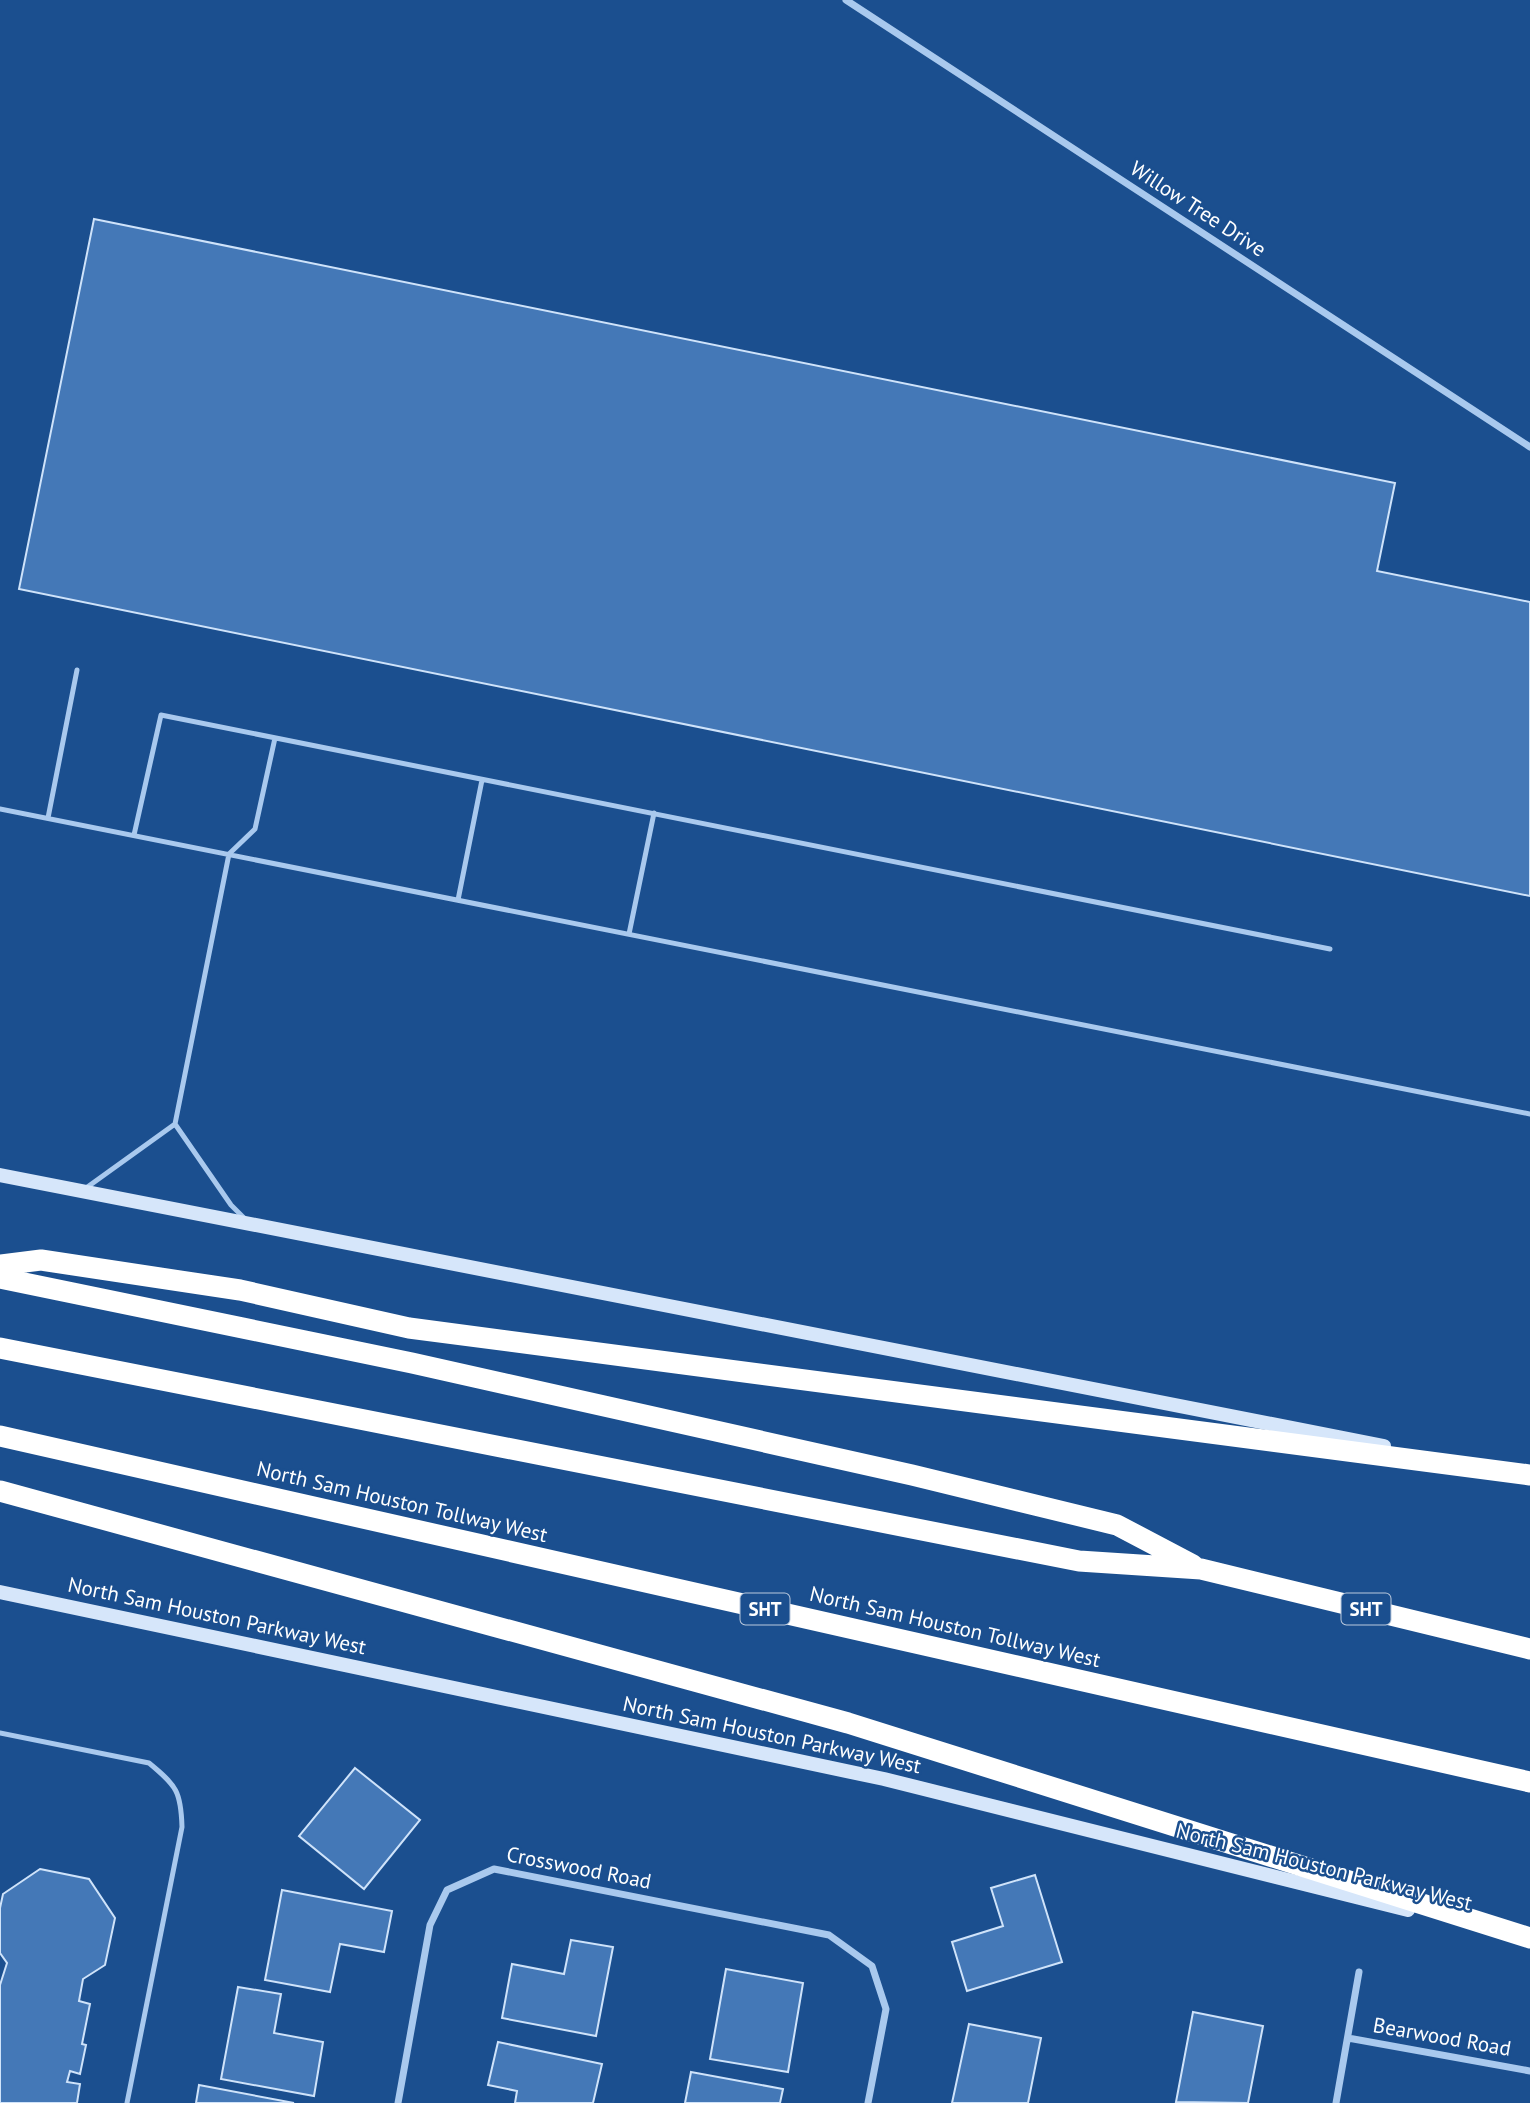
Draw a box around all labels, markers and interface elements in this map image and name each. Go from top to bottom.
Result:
street label: Willow Tree Drive [1125,155,1271,263]
street label: North Sam Houston Tollway West [254,1455,550,1548]
street label: North Sam Houston Parkway West [66,1571,369,1660]
street label: North Sam Houston Tollway West [807,1580,1103,1673]
road number: SHT [740,1594,790,1624]
road number: SHT [1342,1594,1390,1624]
street label: North Sam Houston Parkway West [621,1690,924,1779]
street label: North Sam Houston Parkway West [1173,1817,1475,1916]
street label: Crosswood Road [504,1840,654,1895]
street label: Bearwood Road [1371,2011,1513,2062]

